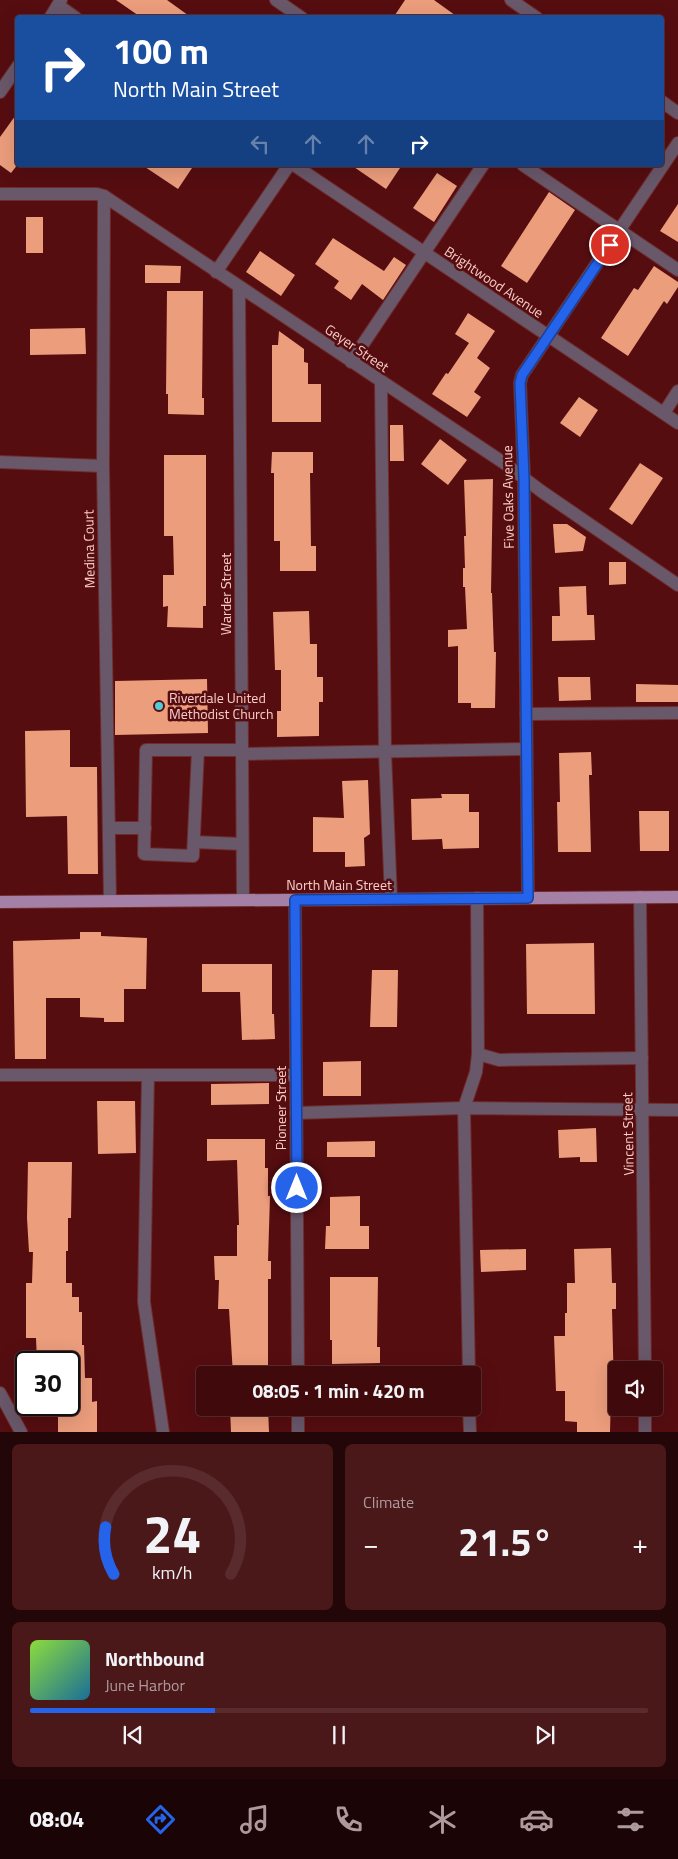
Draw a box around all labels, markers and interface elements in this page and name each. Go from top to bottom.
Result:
text: 100 m [113,24,209,78]
icon: right [30,35,95,100]
text: North Main Street [113,72,279,106]
icon: left [246,130,274,158]
icon: ahead [299,130,327,158]
icon: ahead [352,130,380,158]
icon: right [405,130,433,158]
pin [589,224,631,266]
icon: arrive [596,231,624,259]
street label: Brightwood Avenue [440,241,548,323]
street label: Geyer Street [321,318,394,377]
street label: Five Oaks Avenue [496,445,519,549]
street label: Medina Court [77,509,100,589]
street label: Warder Street [215,553,236,635]
place label: Riverdale United Methodist Church [169,687,273,724]
marker: Riverdale United Methodist Church [153,700,165,712]
street label: North Main Street [286,874,392,895]
street label: Pioneer Street [270,1066,291,1150]
street label: Vincent Street [616,1092,639,1176]
position arrow [270,1161,322,1213]
speed limit sign: 30 [15,1351,80,1416]
map controls [608,1361,663,1416]
button: sound [608,1361,663,1416]
text: 08:05 · 1 min · 420 m [252,1376,425,1405]
text: Climate [363,1490,414,1514]
text: 24 [143,1494,202,1573]
text: 21.5° [458,1513,553,1571]
text: − [363,1522,379,1565]
text: + [632,1522,648,1565]
text: km/h [152,1559,193,1586]
text: Northbound [105,1644,205,1673]
text: June Harbor [105,1673,185,1697]
icon: previous [119,1721,147,1749]
icon: pause [325,1721,353,1749]
icon: next [531,1721,559,1749]
text: 08:04 [30,1802,84,1836]
icon: directions [143,1802,178,1837]
icon: music [237,1802,272,1837]
icon: phone [331,1802,366,1837]
icon: climate [425,1802,460,1837]
icon: car [519,1802,554,1837]
icon: filters [613,1802,648,1837]

